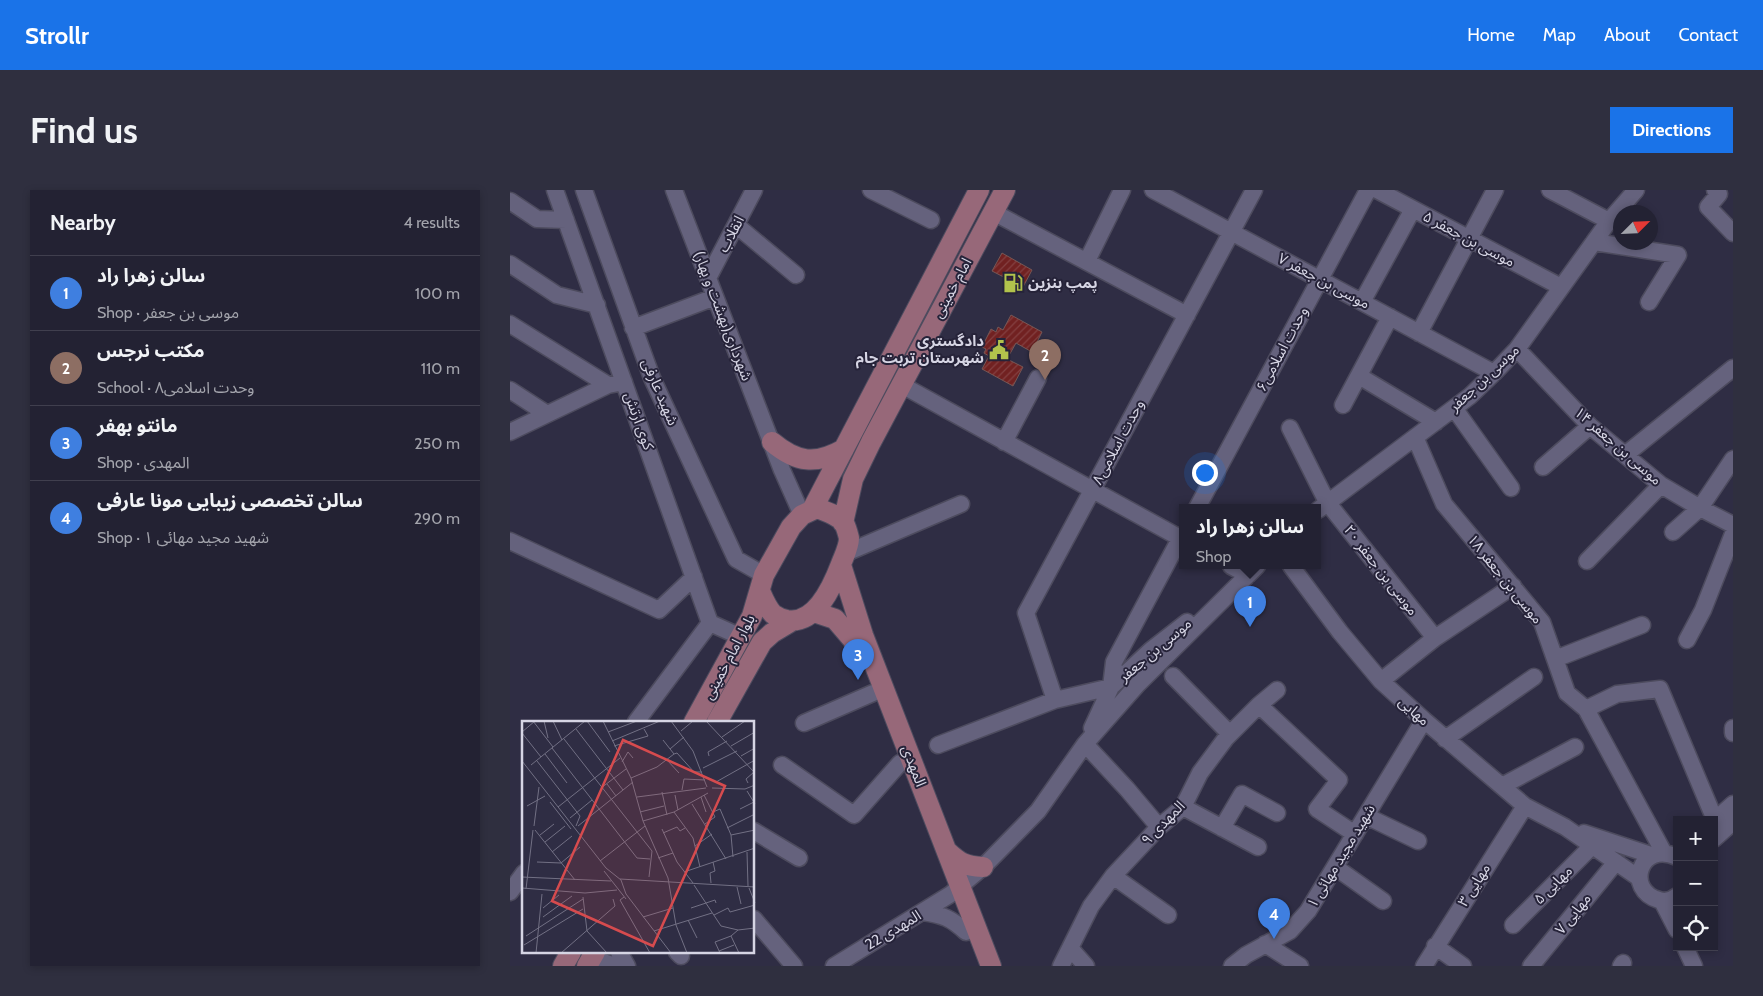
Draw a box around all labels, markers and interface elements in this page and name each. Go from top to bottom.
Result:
text: Strollr [25,21,89,50]
text: Home [1467,24,1515,46]
text: Map [1543,24,1576,46]
text: About [1604,24,1650,46]
text: Contact [1678,24,1738,46]
button: Directions [1610,107,1733,153]
text: Find us [30,109,138,152]
north arrow [1613,205,1658,250]
street label: موسی بن جعفر ۵ [1420,207,1518,271]
text: Nearby [50,210,116,235]
text: 4 results [403,213,460,232]
street label: انقلاب [714,213,748,255]
street label: شهرداری(بهشت و بهار) [690,249,756,384]
street label: موسی بن جعفر ۷ [1275,249,1373,313]
street label: امام خمینی [929,255,977,322]
text: سالن زهرا راد [97,264,205,287]
fuel station icon: پمپ بنزین [1002,272,1024,294]
place label: پمپ بنزین [1028,274,1098,293]
text: 1 [63,284,69,303]
text: 100 m [415,284,460,303]
text: Shop · موسی بن جعفر [97,303,239,322]
street label: وحدت اسلامی۶ [1252,303,1312,395]
place label: دادگستری شهرستان تربت جام [856,332,984,369]
text: مكتب نرجس [97,339,205,362]
public building icon: دادگستری شهرستان تربت جام [988,339,1010,361]
pin: 2 [1029,339,1061,380]
street label: موسی بن جعفر [1444,341,1523,416]
street label: شهید عارفی [638,356,682,428]
text: 2 [62,359,70,378]
text: 110 m [421,359,460,378]
text: School · وحدت اسلامی۸ [97,378,255,397]
street label: کوی ارتش [620,390,658,453]
street label: وحدت اسلامی۸ [1088,396,1148,488]
street label: موسی بن جعفر ۱۴ [1571,403,1665,489]
text: مانتو بهفر [97,414,178,437]
text: 3 [62,434,70,453]
text: 250 m [414,434,460,453]
text: Shop · المهدی [97,453,190,472]
your location [1192,460,1218,486]
text: سالن تخصصی زیبایی مونا عارفی [97,489,363,512]
popup [1179,504,1321,569]
text: 4 [61,509,71,528]
text: 290 m [414,509,460,528]
text: سالن زهرا راد [1196,515,1304,538]
street label: موسی بن جعفر ۲۰ [1340,521,1422,619]
text: Shop · شهید مجید مهائی ۱ [97,528,269,547]
street label: موسی بن جعفر ۱۸ [1463,531,1547,627]
text: Shop [1196,547,1231,566]
pin: 1 [1234,586,1266,627]
street label: بلوار امام خمینی [699,611,761,704]
street label: موسی بن جعفر [1114,614,1195,686]
pin: 3 [842,639,874,680]
street label: مهایی [1395,692,1433,730]
inset map [522,721,755,954]
street label: المهدی [898,743,930,789]
street label: المهدی ۹ [1137,797,1189,849]
street label: شهید مجید مهائی ۱ [1303,801,1379,911]
map controls [1673,816,1718,951]
button: + [1673,816,1718,861]
street label: مهایی ۳ [1454,860,1494,910]
button: − [1673,861,1718,906]
street label: مهایی ۵ [1530,862,1576,908]
street label: مهایی ۷ [1551,890,1595,938]
pin: 4 [1258,898,1290,939]
street label: المهدی 22 [862,906,924,954]
button: locate [1673,906,1718,951]

